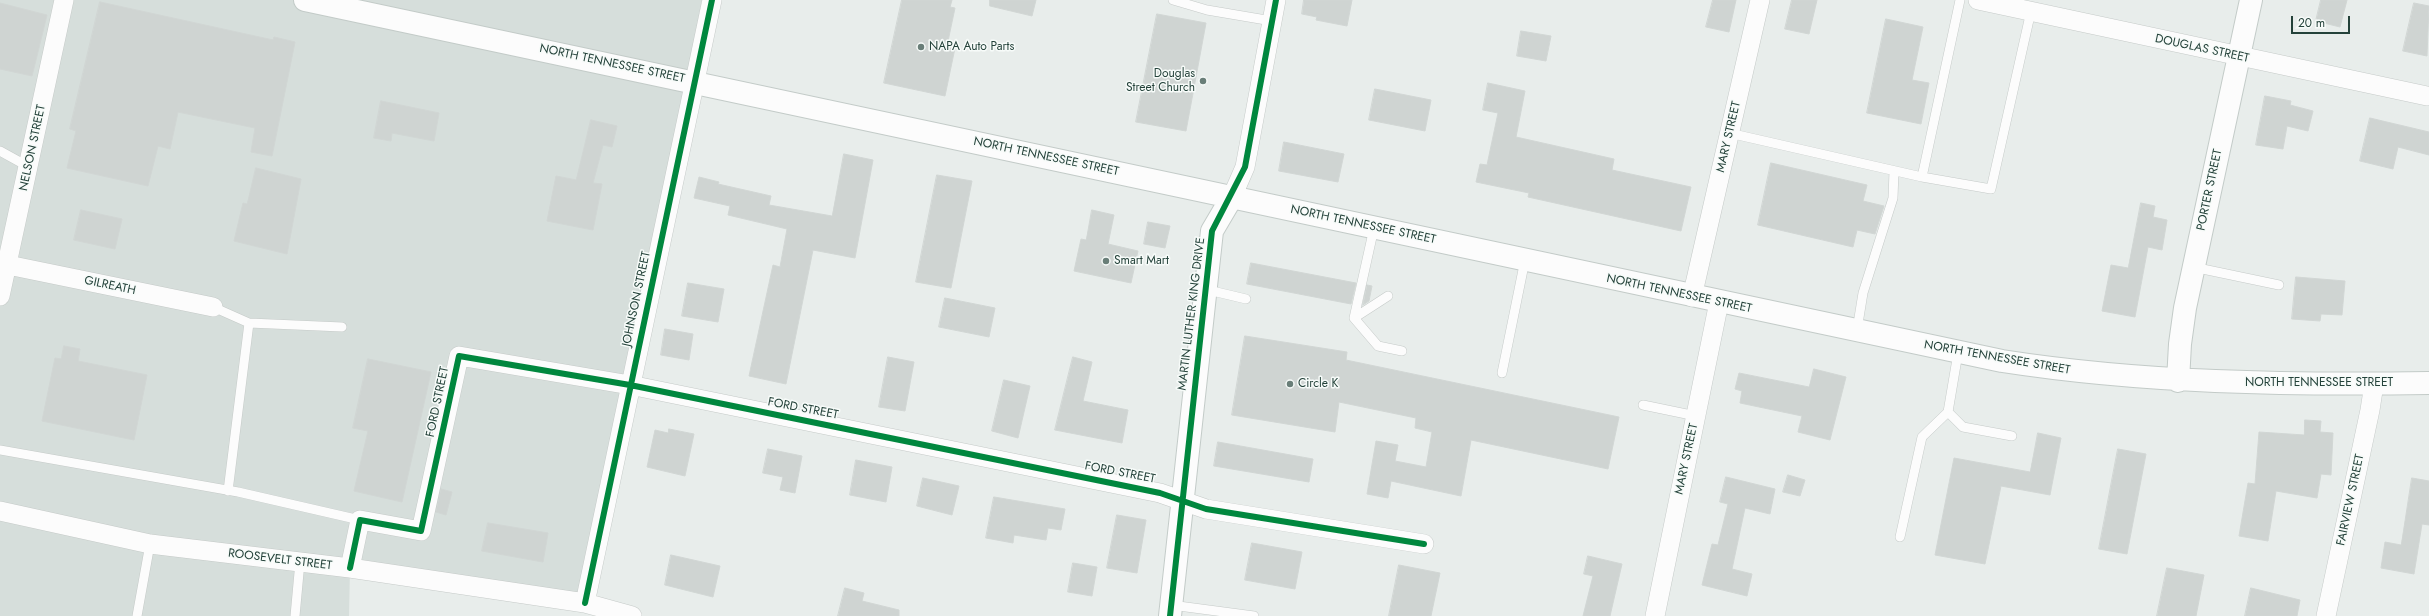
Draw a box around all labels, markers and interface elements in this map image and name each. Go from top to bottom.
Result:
scale bar [2293,8,2352,34]
text: 20 m [2298,14,2325,32]
street label: DOUGLAS STREET [2154,32,2250,66]
place label: NAPA Auto Parts [929,40,1014,54]
street label: NORTH TENNESSEE STREET [538,42,686,86]
marker: NAPA Auto Parts [916,42,926,52]
place label: Douglas Street Church [1126,67,1195,95]
marker: Douglas Street Church [1198,76,1208,86]
street label: MARY STREET [1714,100,1744,174]
street label: NELSON STREET [17,104,49,192]
street label: NORTH TENNESSEE STREET [972,135,1120,179]
street label: PORTER STREET [2194,148,2226,232]
street label: NORTH TENNESSEE STREET [1289,203,1437,247]
street label: MARTIN LUTHER KING DRIVE [1175,237,1209,391]
street label: JOHNSON STREET [620,250,654,348]
place label: Smart Mart [1114,254,1169,268]
marker: Smart Mart [1101,256,1111,266]
street label: NORTH TENNESSEE STREET [1605,272,1753,316]
street label: GILREATH [83,274,137,298]
street label: NORTH TENNESSEE STREET [1923,338,2071,378]
street label: FORD STREET [424,365,452,439]
street label: NORTH TENNESSEE STREET [2245,376,2393,390]
place label: Circle K [1298,377,1338,391]
marker: Circle K [1285,379,1295,389]
street label: FORD STREET [766,395,840,423]
street label: MARY STREET [1672,422,1702,496]
street label: FAIRVIEW STREET [2334,453,2368,547]
street label: FORD STREET [1083,459,1157,487]
street label: ROOSEVELT STREET [227,546,333,574]

